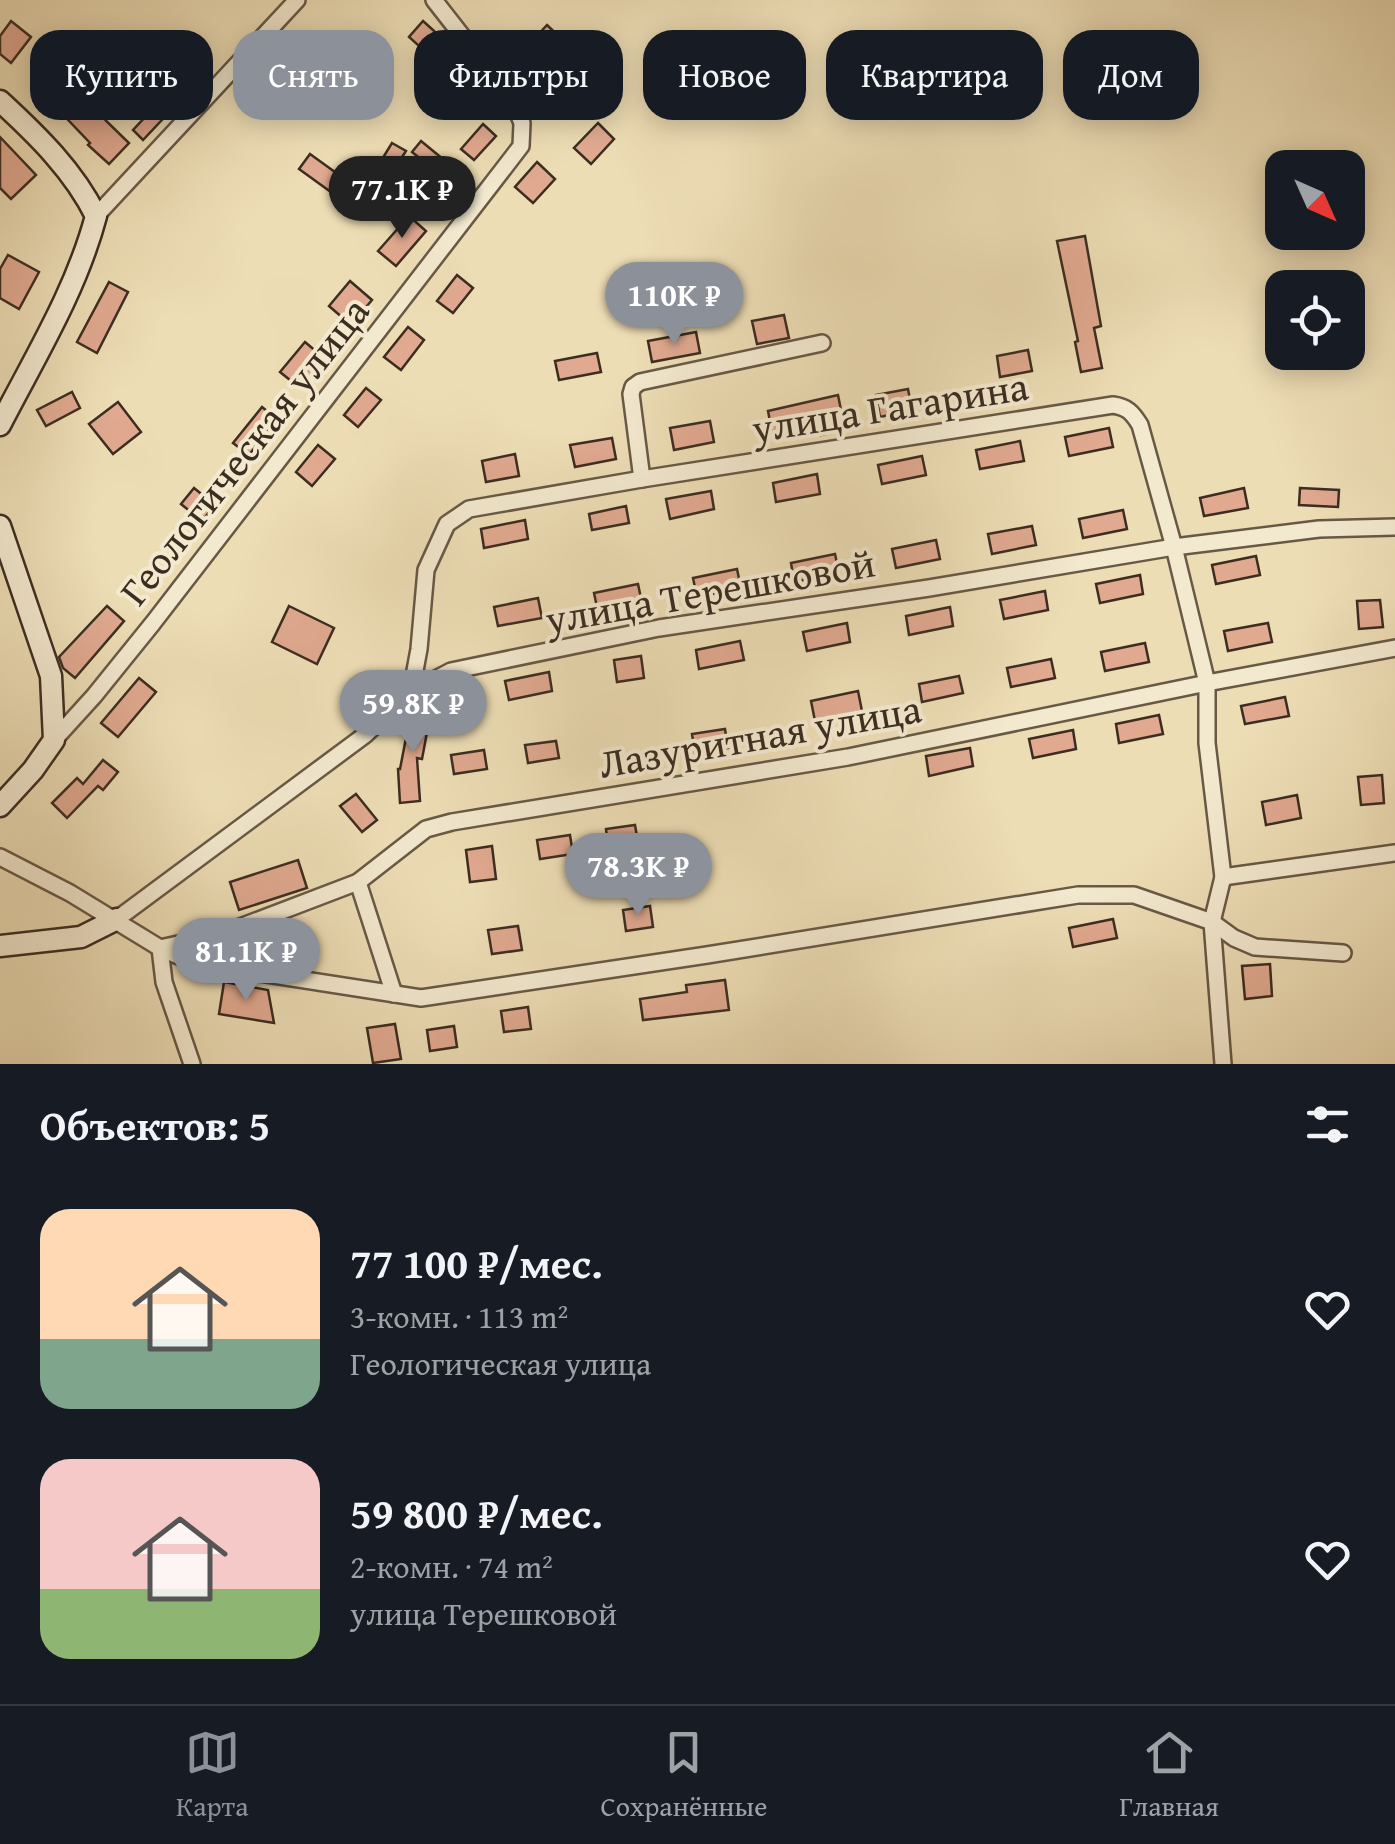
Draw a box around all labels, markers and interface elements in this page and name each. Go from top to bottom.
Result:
chip: Купить [30,30,213,120]
chip: Снять [233,30,394,120]
chip: Фильтры [414,30,623,120]
chip: Новое [643,30,806,120]
chip: Квартира [826,30,1043,120]
chip: Дом [1063,30,1199,120]
north arrow [1265,150,1365,250]
map controls [1265,150,1365,370]
pin: 77.1K ₽ [310,156,494,241]
text: 77.1K ₽ [351,165,453,212]
pin: 110K ₽ [593,262,755,347]
button: locate [1265,270,1365,370]
text: 110K ₽ [627,271,721,318]
street label: Геологическая улица [104,284,383,617]
street label: улица Гагарина [747,356,1032,458]
street label: улица Терешковой [540,532,879,649]
pin: 59.8K ₽ [321,670,505,755]
street label: Лазуритная улица [594,678,926,793]
text: 59.8K ₽ [362,679,464,726]
pin: 78.3K ₽ [546,833,730,918]
text: 78.3K ₽ [587,842,689,889]
pin: 81.1K ₽ [154,918,338,1003]
text: 81.1K ₽ [195,927,297,974]
text: Объектов: 5 [40,1094,270,1155]
icon: filters [1300,1097,1355,1152]
text: 77 100 ₽/мес. [350,1232,603,1293]
icon: home [120,1249,240,1369]
icon: heart [1300,1282,1355,1337]
text: 3-комн. · 113 m² [350,1293,568,1340]
text: Геологическая улица [350,1340,651,1387]
text: 59 800 ₽/мес. [350,1482,603,1543]
icon: home [120,1499,240,1619]
icon: heart [1300,1532,1355,1587]
text: 2-комн. · 74 m² [350,1543,553,1590]
text: улица Терешковой [350,1590,617,1637]
tab: Карта [176,1725,248,1826]
tab: Сохранённые [600,1725,767,1826]
tab: Главная [1119,1725,1219,1826]

